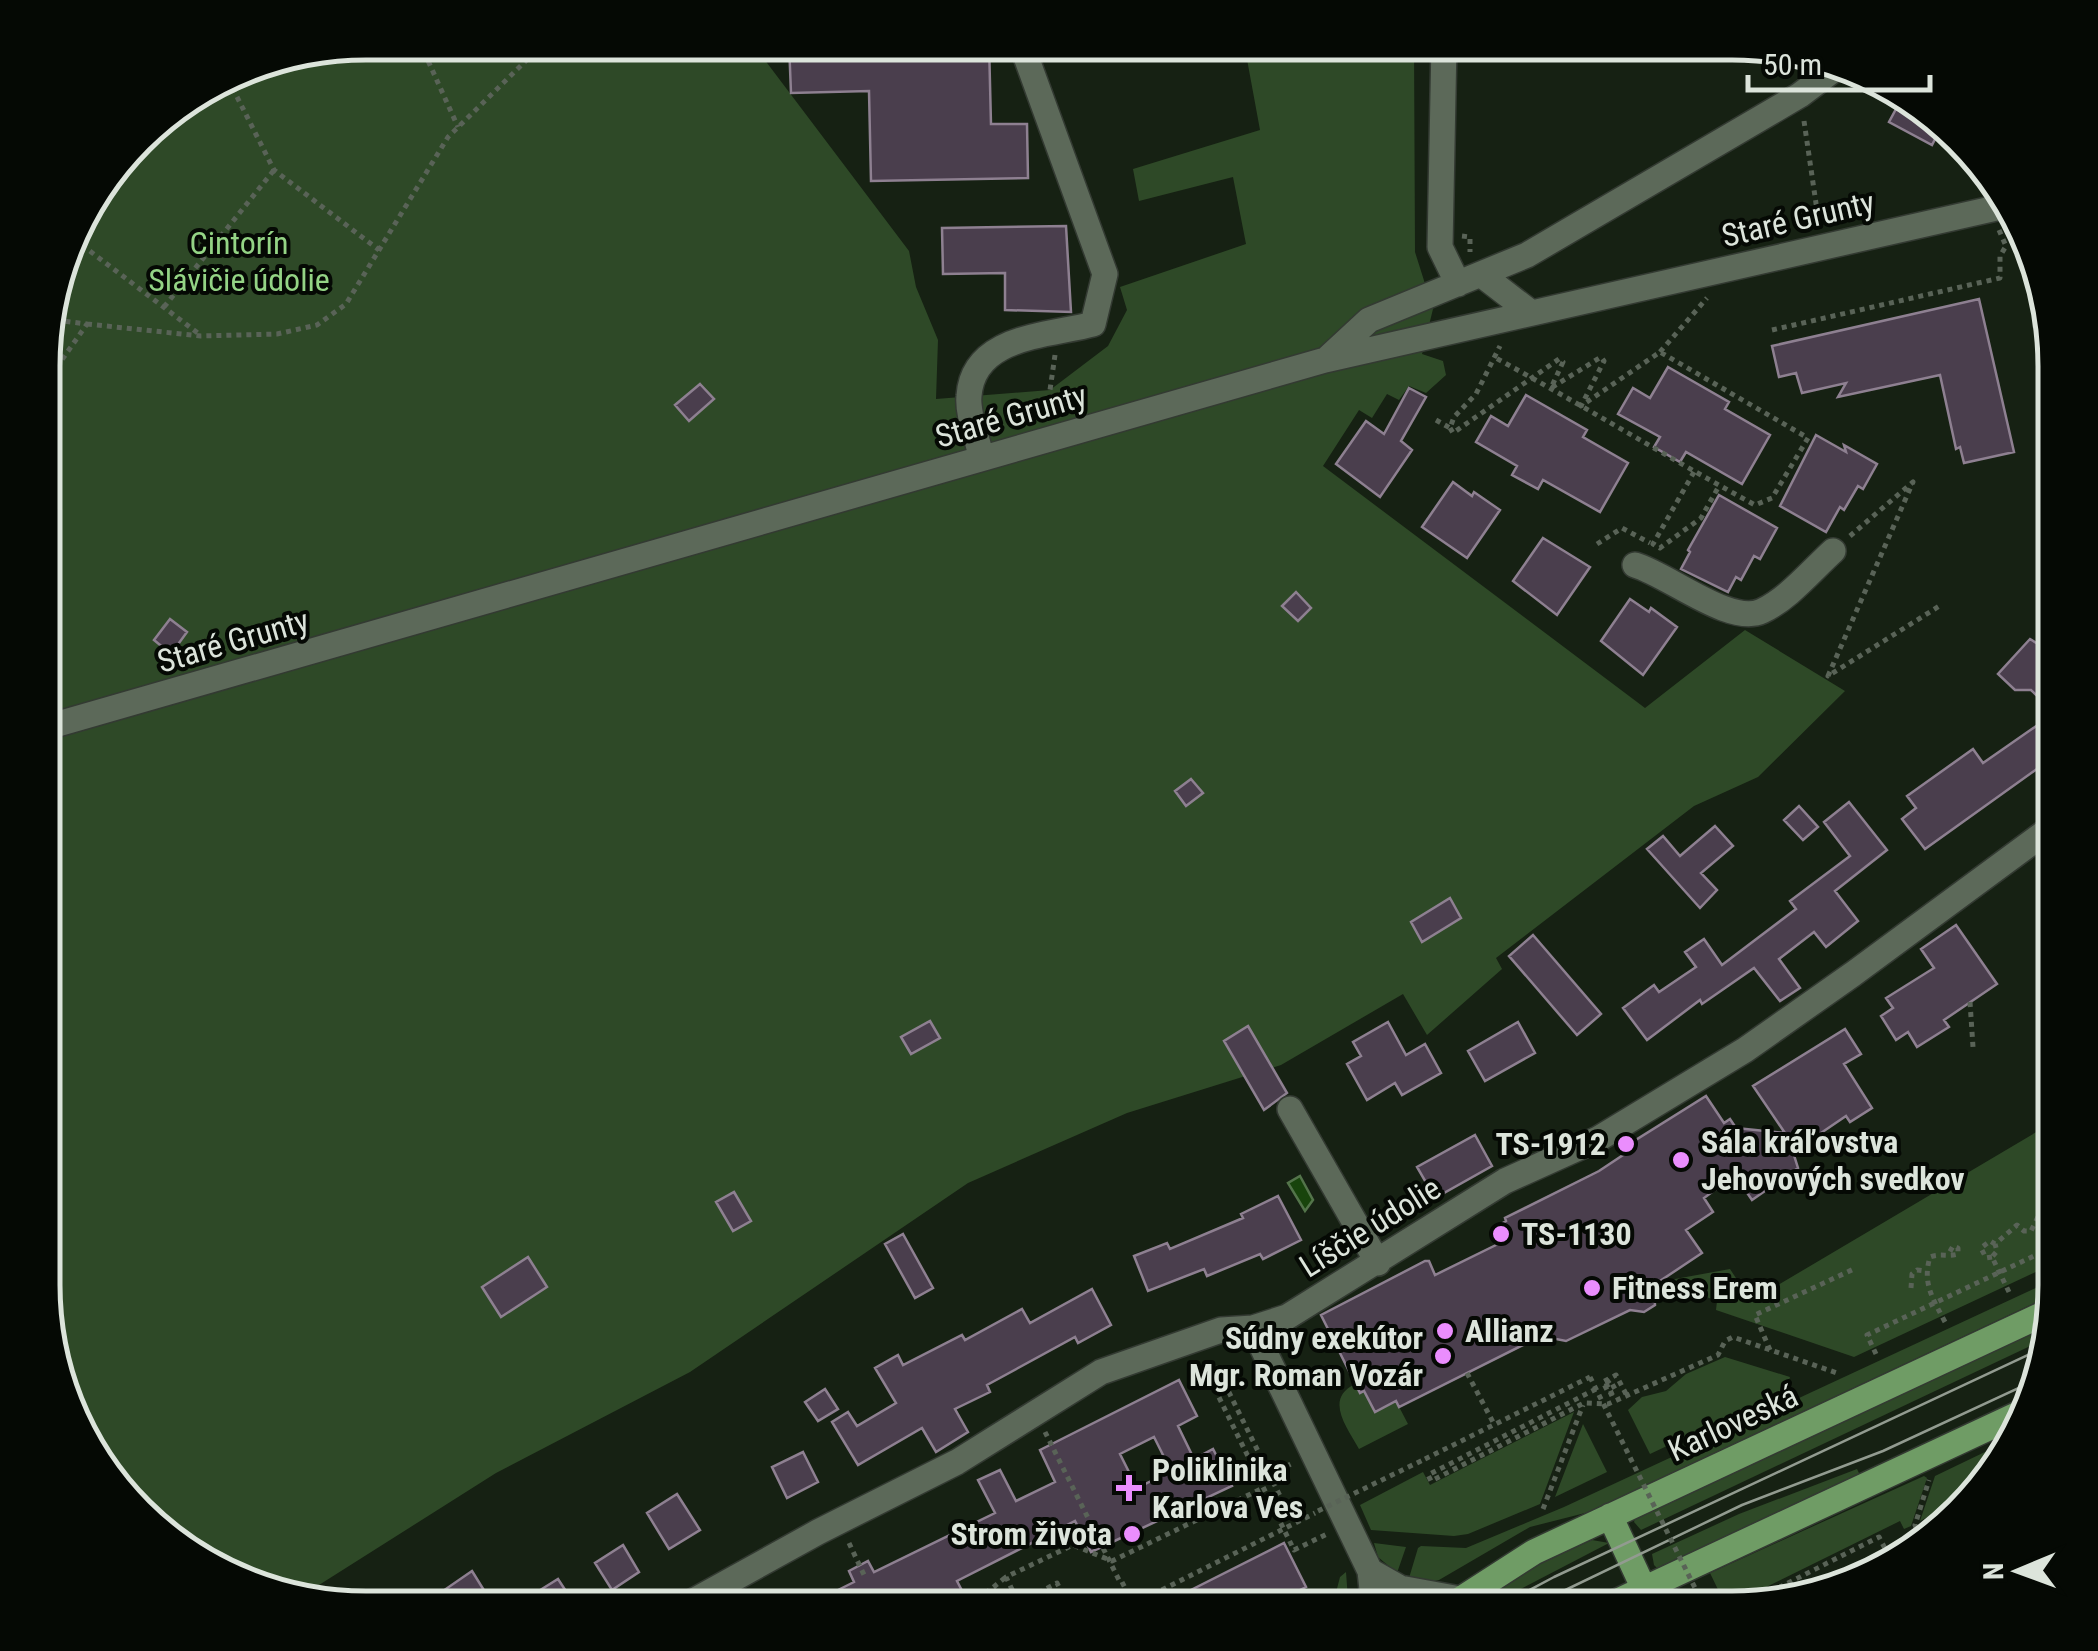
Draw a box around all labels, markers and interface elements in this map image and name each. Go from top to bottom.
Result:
scale bar [1748,30,1930,92]
text: 50 m [1763,47,1822,82]
street label: Staré Grunty [1718,183,1878,255]
park label: Cintorín Slávičie údolie [148,224,330,299]
street label: Staré Grunty [931,376,1091,456]
street label: Staré Grunty [153,601,313,681]
place label: Sála kráľovstva Jehovových svedkov [1701,1123,1965,1198]
place label: TS-1912 [1495,1125,1606,1163]
marker: TS-1912 [1615,1133,1637,1155]
marker: Sála kráľovstva Jehovových svedkov [1670,1149,1692,1171]
street label: Líščie údolie [1293,1169,1447,1285]
place label: TS-1130 [1521,1215,1632,1253]
marker: TS-1130 [1490,1223,1512,1245]
place label: Fitness Erem [1612,1269,1778,1307]
marker: Fitness Erem [1581,1277,1603,1299]
place label: Allianz [1465,1312,1554,1350]
place label: Súdny exekútor Mgr. Roman Vozár [1189,1319,1423,1394]
marker: Allianz [1434,1320,1456,1342]
marker: Súdny exekútor Mgr. Roman Vozár [1432,1345,1454,1367]
street label: Karloveská [1662,1377,1804,1469]
place label: Poliklinika Karlova Ves [1152,1451,1303,1526]
marker: Poliklinika Karlova Ves [1116,1475,1142,1501]
place label: Strom života [950,1515,1112,1553]
north arrow [1968,1521,2068,1621]
marker: Strom života [1121,1523,1143,1545]
text: N [1977,1563,2010,1580]

